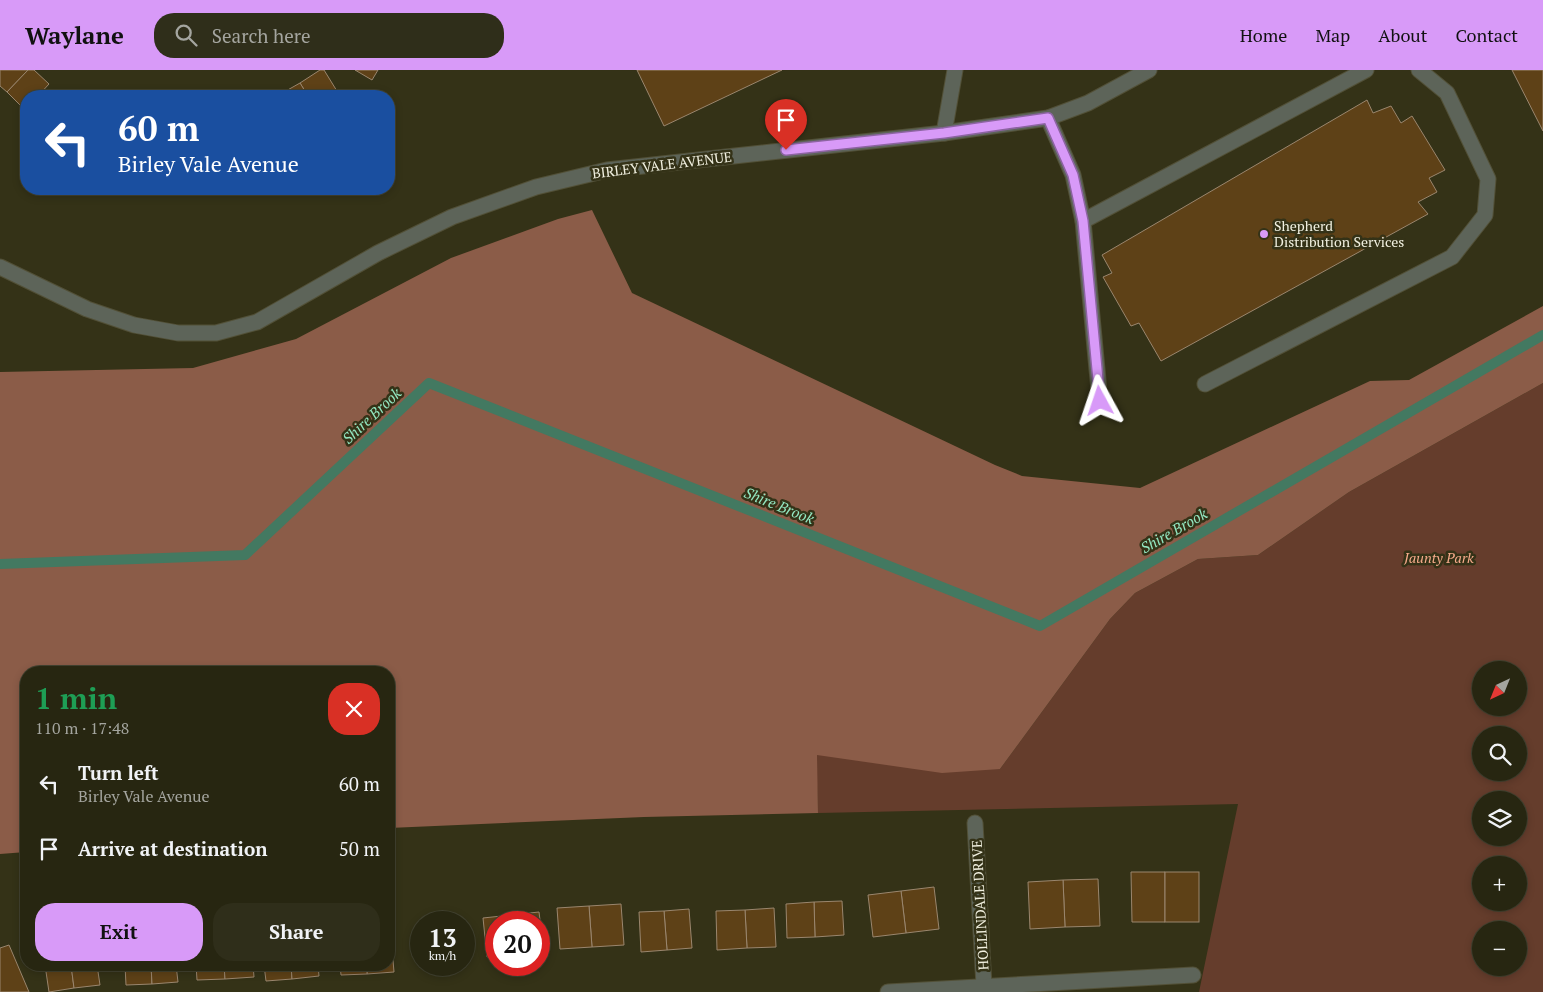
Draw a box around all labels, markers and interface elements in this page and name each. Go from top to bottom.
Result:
search box [154,13,504,58]
text: Waylane [25,19,124,51]
icon: search [172,21,200,49]
text: Search here [212,23,311,48]
text: Home [1240,23,1287,47]
text: Map [1315,23,1350,47]
text: About [1378,23,1427,47]
text: Contact [1455,23,1518,47]
pin [765,99,807,150]
text: 60 m [118,105,199,151]
icon: arrive [772,106,800,134]
icon: left [35,110,100,175]
street label: BIRLEY VALE AVENUE [591,147,733,183]
text: Birley Vale Avenue [118,149,299,178]
place label: Shepherd Distribution Services [1274,216,1404,251]
marker: Shepherd Distribution Services [1258,228,1270,240]
position arrow [1073,374,1125,426]
water label: Shire Brook [338,382,406,448]
water label: Shire Brook [741,482,818,528]
water label: Shire Brook [1137,503,1211,557]
park label: Jaunty Park [1403,548,1474,567]
north arrow [1472,661,1528,716]
map controls [1472,661,1527,976]
text: 1 min [35,678,117,718]
button: close [328,683,380,735]
text: 110 m · 17:48 [35,717,129,739]
button: search [1472,726,1527,781]
text: Turn left [78,760,159,785]
icon: left [35,770,63,798]
text: 60 m [339,771,380,796]
text: Birley Vale Avenue [78,785,209,807]
button: layers [1472,791,1527,846]
icon: arrive [35,835,63,863]
text: Arrive at destination [78,836,267,861]
text: 50 m [339,836,380,861]
street label: HOLLINDALE DRIVE [967,839,992,971]
button: + [1472,856,1527,911]
button: Exit [35,903,203,961]
button: Share [213,903,380,961]
speed limit sign: 20 [485,911,550,976]
text: 13 [428,921,457,954]
button: − [1472,921,1527,976]
text: km/h [429,948,456,963]

